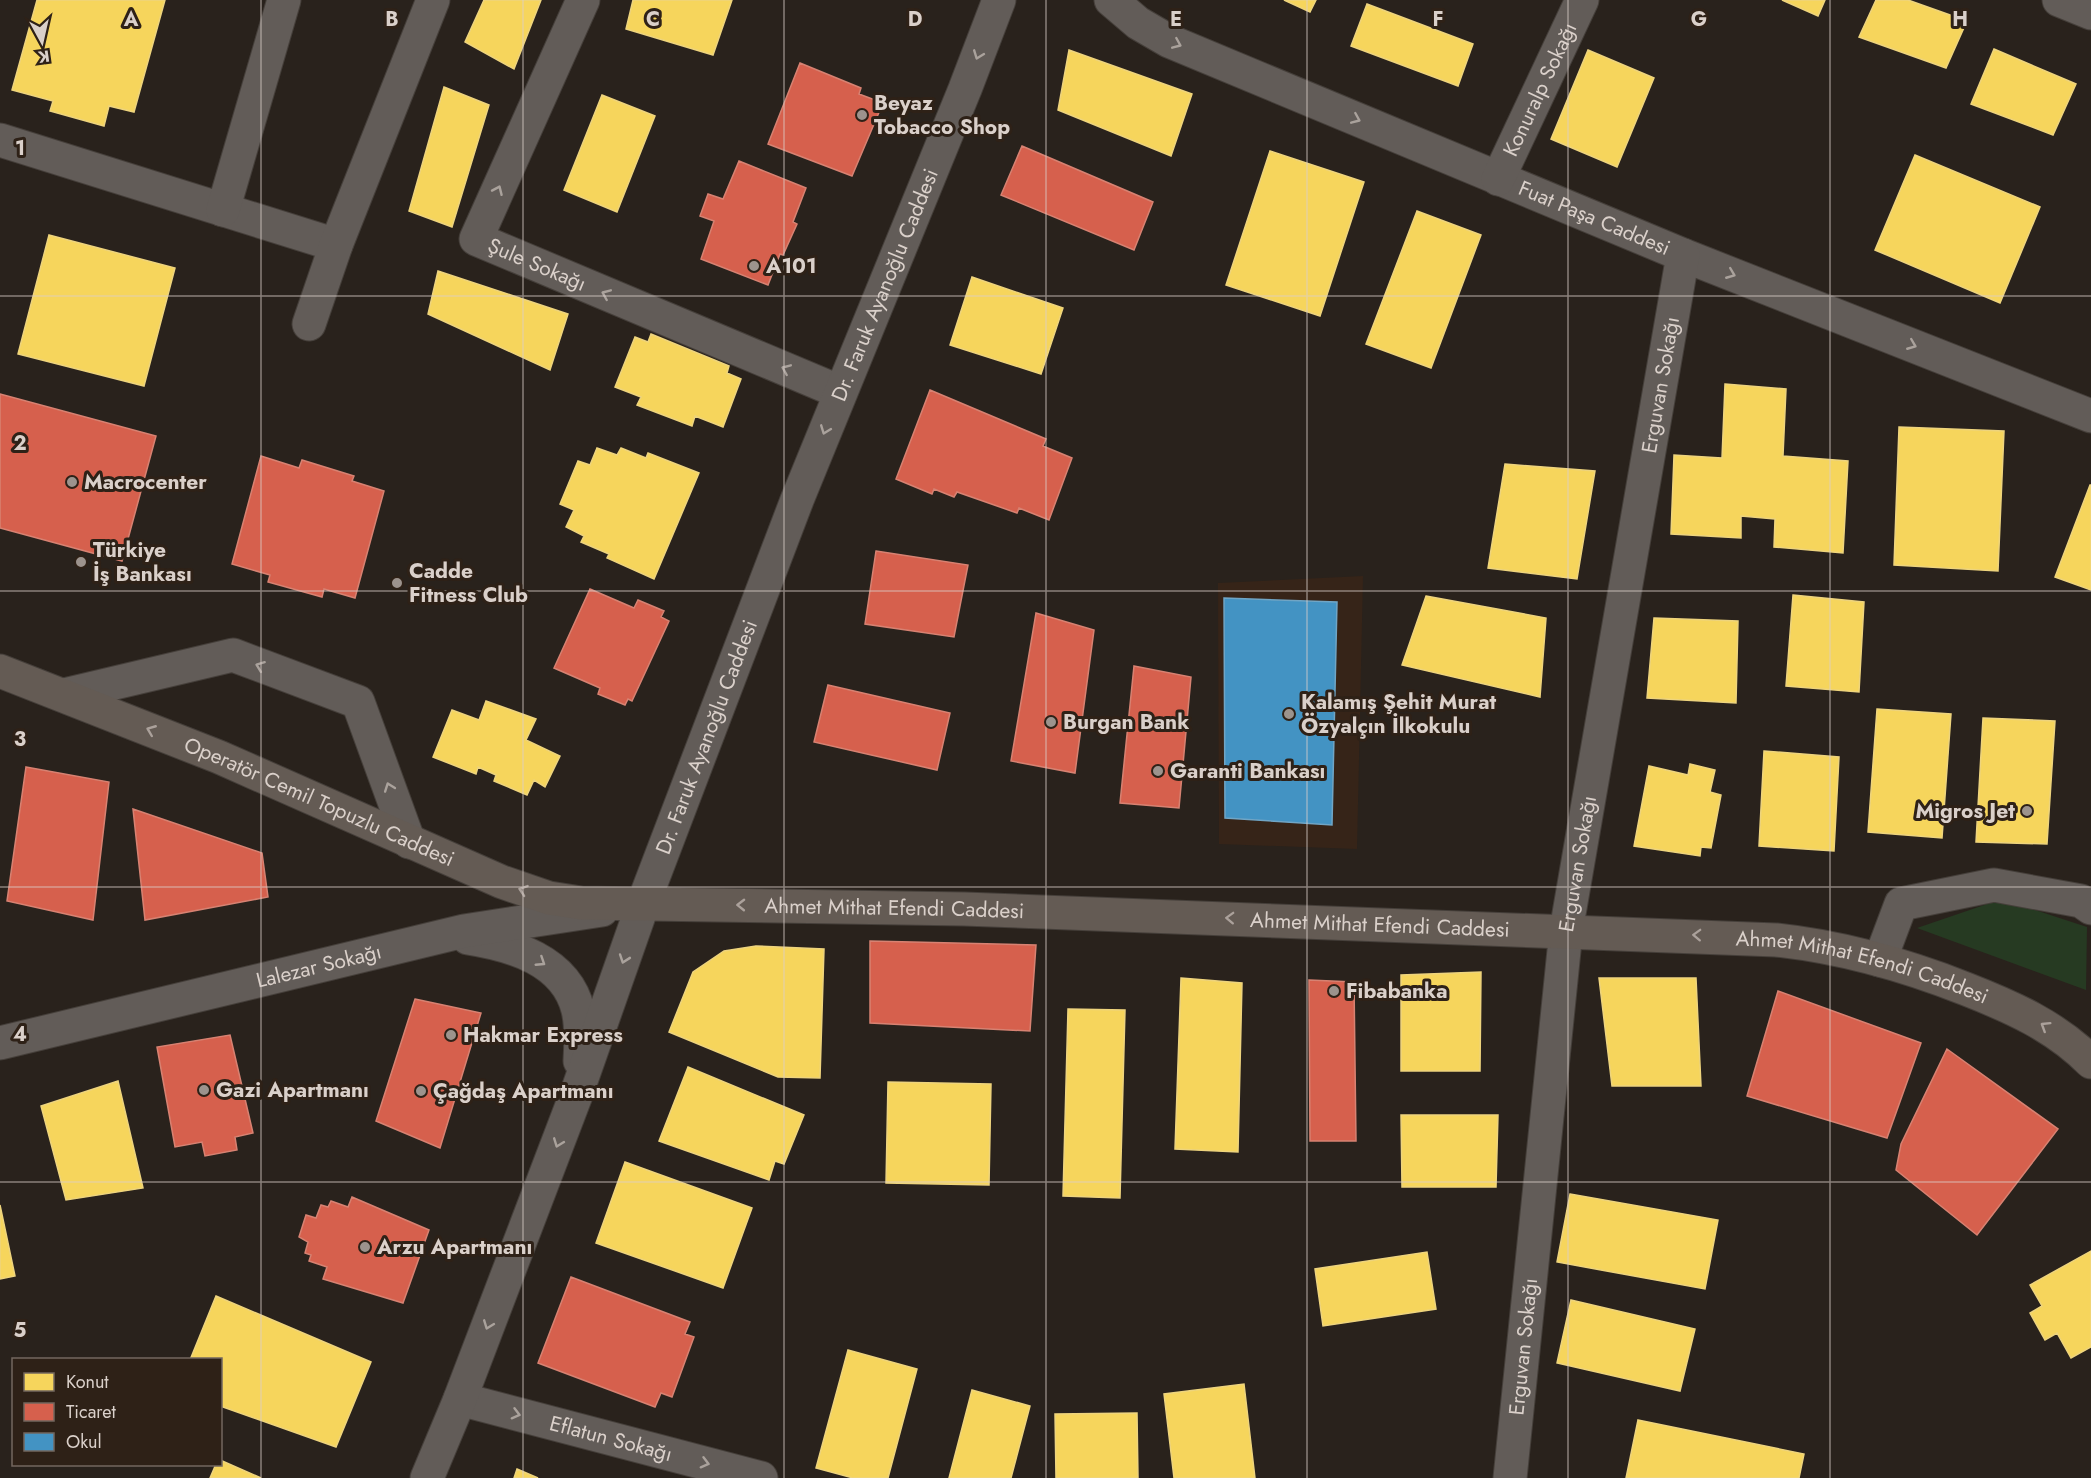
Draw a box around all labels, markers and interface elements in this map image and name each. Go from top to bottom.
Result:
text: A [123,5,139,34]
text: B [385,5,399,34]
text: C [646,5,660,34]
text: D [908,5,922,34]
text: E [1170,5,1182,34]
text: F [1432,5,1444,34]
text: G [1691,5,1707,34]
text: H [1952,5,1968,34]
north arrow [12,12,72,72]
street label: Konuralp Sokağı [1496,17,1584,161]
one-way arrow [1170,37,1181,49]
text: K [36,44,51,69]
one-way arrow [973,49,985,60]
place label: Beyaz Tobacco Shop [874,88,1010,142]
marker: Beyaz Tobacco Shop [855,108,869,122]
one-way arrow [1350,112,1361,124]
text: 1 [15,134,25,163]
street label: Dr. Faruk Ayanoğlu Caddesi [824,164,946,406]
street label: Fuat Paşa Caddesi [1514,173,1675,263]
one-way arrow [491,186,503,197]
street label: Şule Sokağı [483,231,591,299]
place label: A101 [765,251,817,281]
marker: A101 [747,259,761,273]
one-way arrow [1725,266,1736,279]
one-way arrow [601,289,612,301]
street label: Erguvan Sokağı [1634,314,1687,456]
one-way arrow [1906,338,1917,350]
one-way arrow [781,365,792,377]
one-way arrow [820,423,832,434]
text: 2 [13,429,27,458]
place label: Macrocenter [84,467,207,497]
marker: Macrocenter [65,475,79,489]
place label: Türkiye İş Bankası [93,535,192,589]
marker: Türkiye İş Bankası [74,555,88,569]
place label: Cadde Fitness Club [409,556,528,610]
marker: Cadde Fitness Club [390,576,404,590]
street label: Dr. Faruk Ayanoğlu Caddesi [648,616,765,859]
one-way arrow [255,660,266,673]
place label: Kalamış Şehit Murat Özyalçın İlkokulu [1301,687,1496,741]
place label: Burgan Bank [1063,707,1189,737]
marker: Kalamış Şehit Murat Özyalçın İlkokulu [1282,707,1296,721]
marker: Burgan Bank [1044,715,1058,729]
text: 3 [14,725,26,754]
one-way arrow [146,725,157,737]
street label: Operatör Cemil Topuzlu Caddesi [180,730,459,874]
place label: Garanti Bankası [1170,756,1325,786]
marker: Garanti Bankası [1151,764,1165,778]
one-way arrow [384,782,396,793]
street label: Erguvan Sokağı [1551,793,1604,934]
place label: Migros Jet [1915,796,2015,826]
marker: Migros Jet [2020,804,2034,818]
one-way arrow [518,884,529,897]
street label: Ahmet Mithat Efendi Caddesi [764,891,1025,926]
one-way arrow [736,898,745,911]
street label: Ahmet Mithat Efendi Caddesi [1250,905,1510,945]
one-way arrow [1225,912,1234,925]
street label: Ahmet Mithat Efendi Caddesi [1735,923,1993,1011]
one-way arrow [1693,929,1702,942]
street label: Lalezar Sokağı [253,936,385,996]
one-way arrow [618,953,631,964]
one-way arrow [534,955,545,966]
place label: Fibabanka [1346,976,1447,1006]
marker: Fibabanka [1327,984,1341,998]
text: 4 [13,1020,27,1049]
place label: Hakmar Express [463,1020,623,1050]
one-way arrow [2041,1021,2051,1033]
marker: Hakmar Express [444,1028,458,1042]
place label: Gazi Apartmanı [216,1075,369,1105]
place label: Çağdaş Apartmanı [433,1076,613,1106]
marker: Gazi Apartmanı [197,1083,211,1097]
marker: Çağdaş Apartmanı [414,1084,428,1098]
one-way arrow [553,1137,565,1148]
place label: Arzu Apartmanı [376,1232,532,1262]
marker: Arzu Apartmanı [358,1240,372,1254]
street label: Erguvan Sokağı [1501,1277,1545,1417]
text: 5 [14,1316,27,1345]
one-way arrow [483,1319,495,1330]
legend [12,1358,222,1466]
text: Konut [66,1369,109,1395]
text: Ticaret [66,1399,116,1425]
one-way arrow [511,1406,521,1419]
street label: Eflatun Sokağı [546,1408,676,1469]
text: Okul [66,1429,102,1455]
one-way arrow [700,1456,710,1469]

